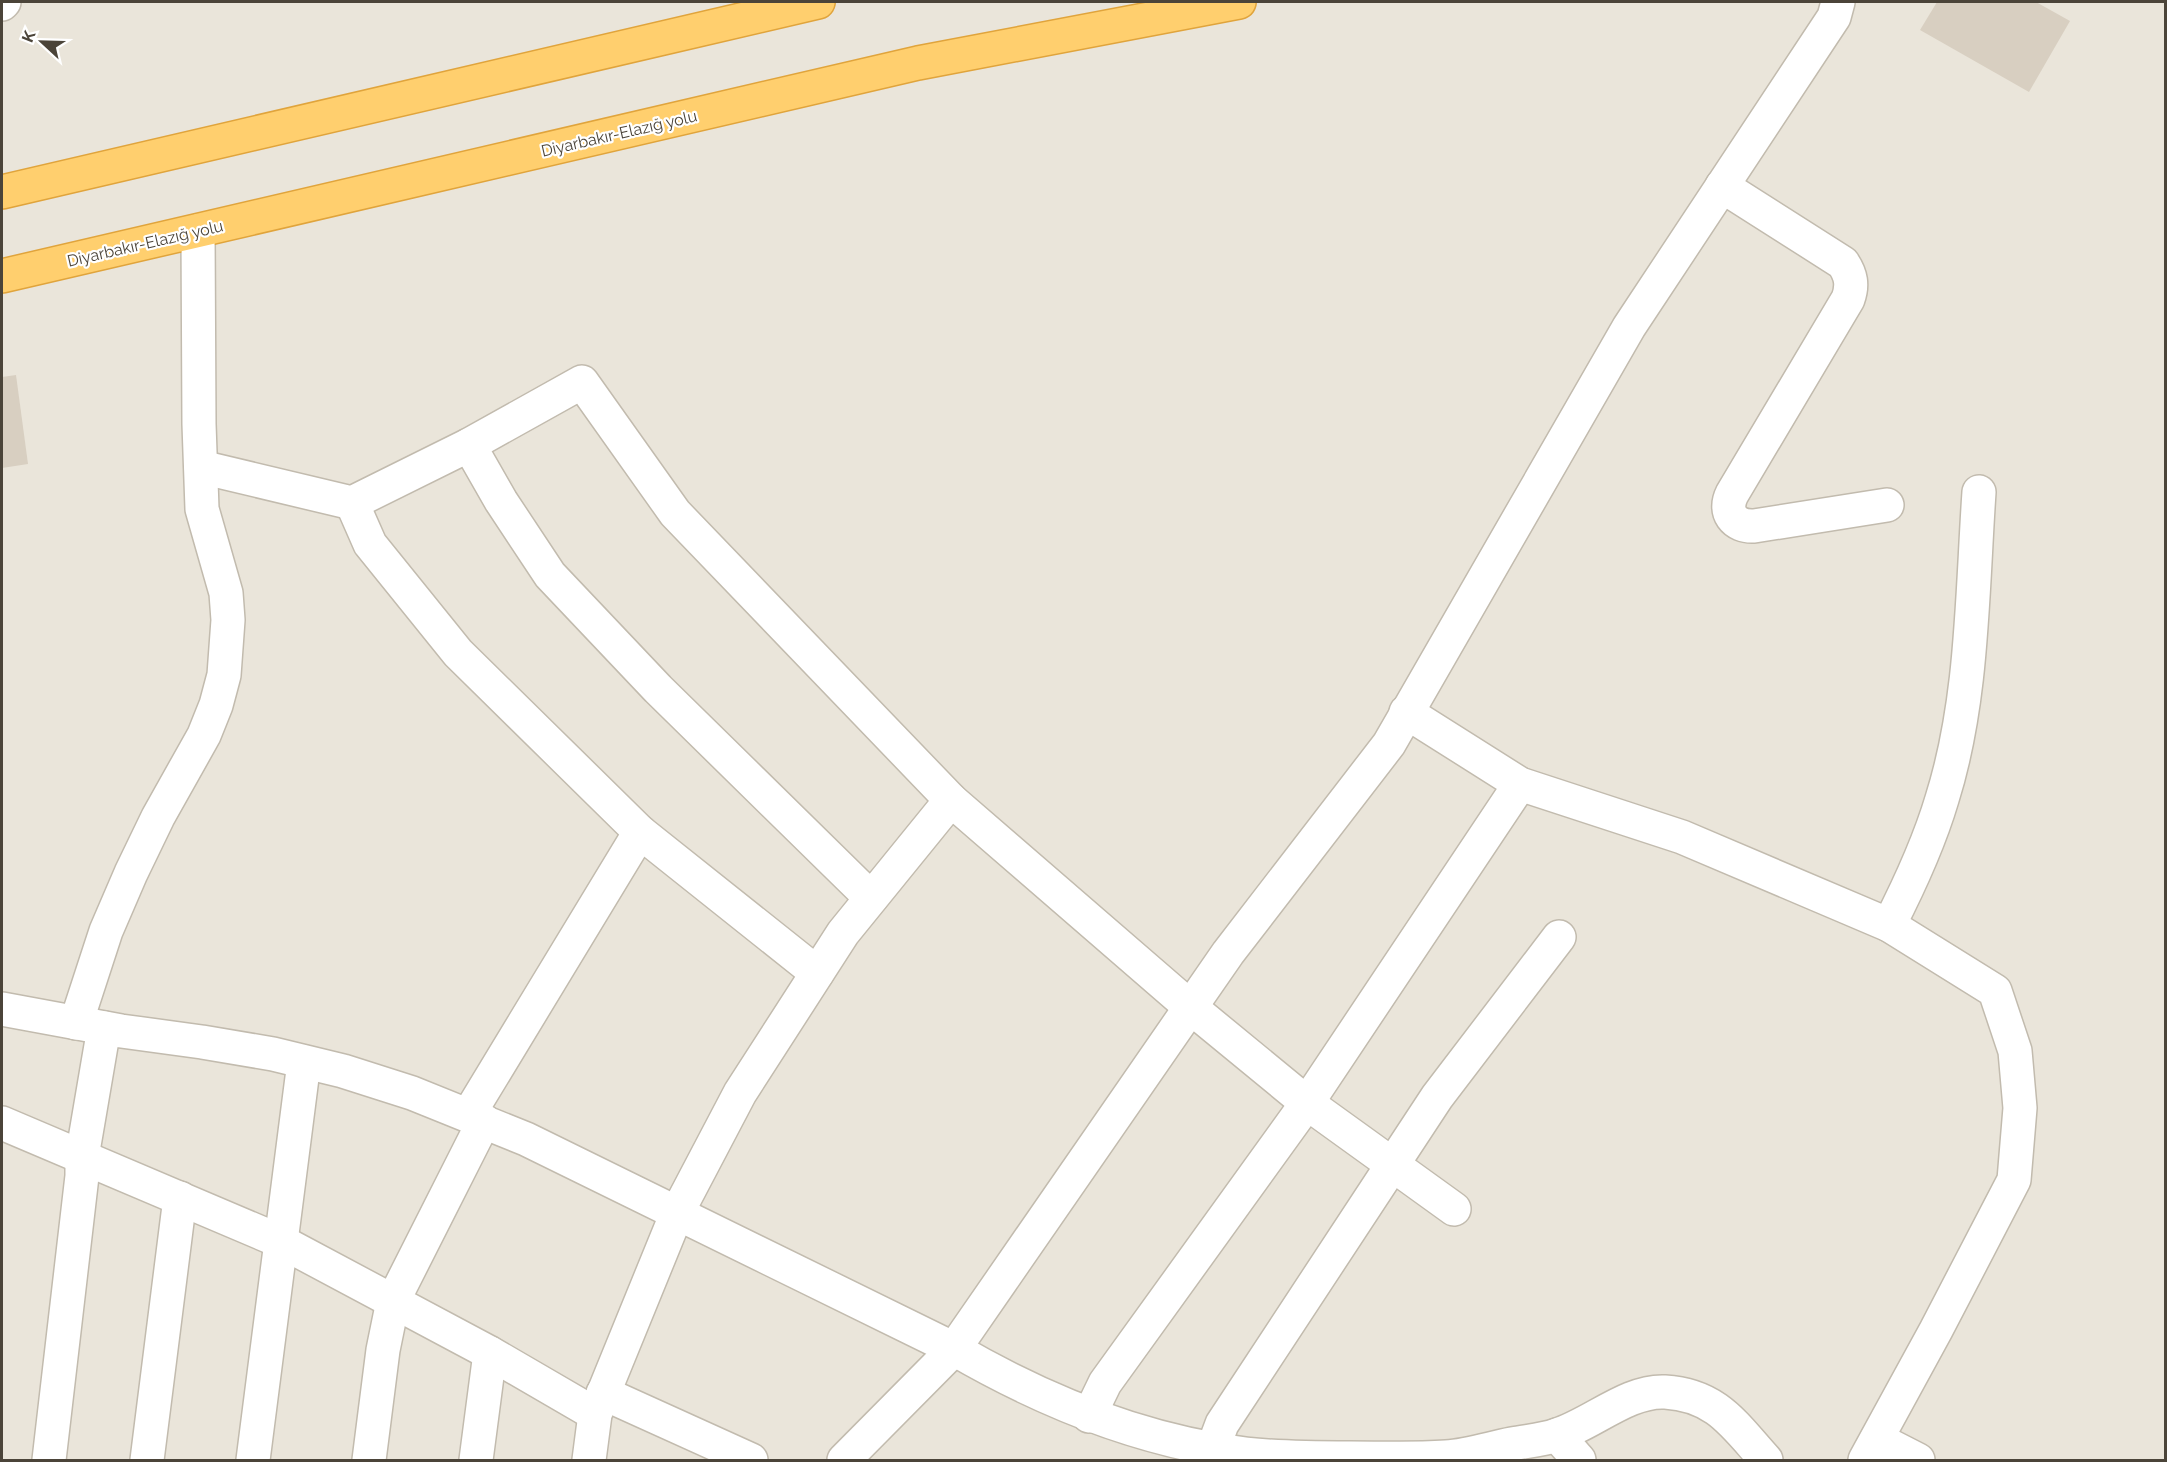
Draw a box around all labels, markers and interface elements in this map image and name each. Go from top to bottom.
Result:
north arrow [12,12,72,72]
text: K [18,28,39,45]
street label: Diyarbakır-Elazığ yolu [539,106,699,161]
street label: Diyarbakır-Elazığ yolu [65,216,225,271]

